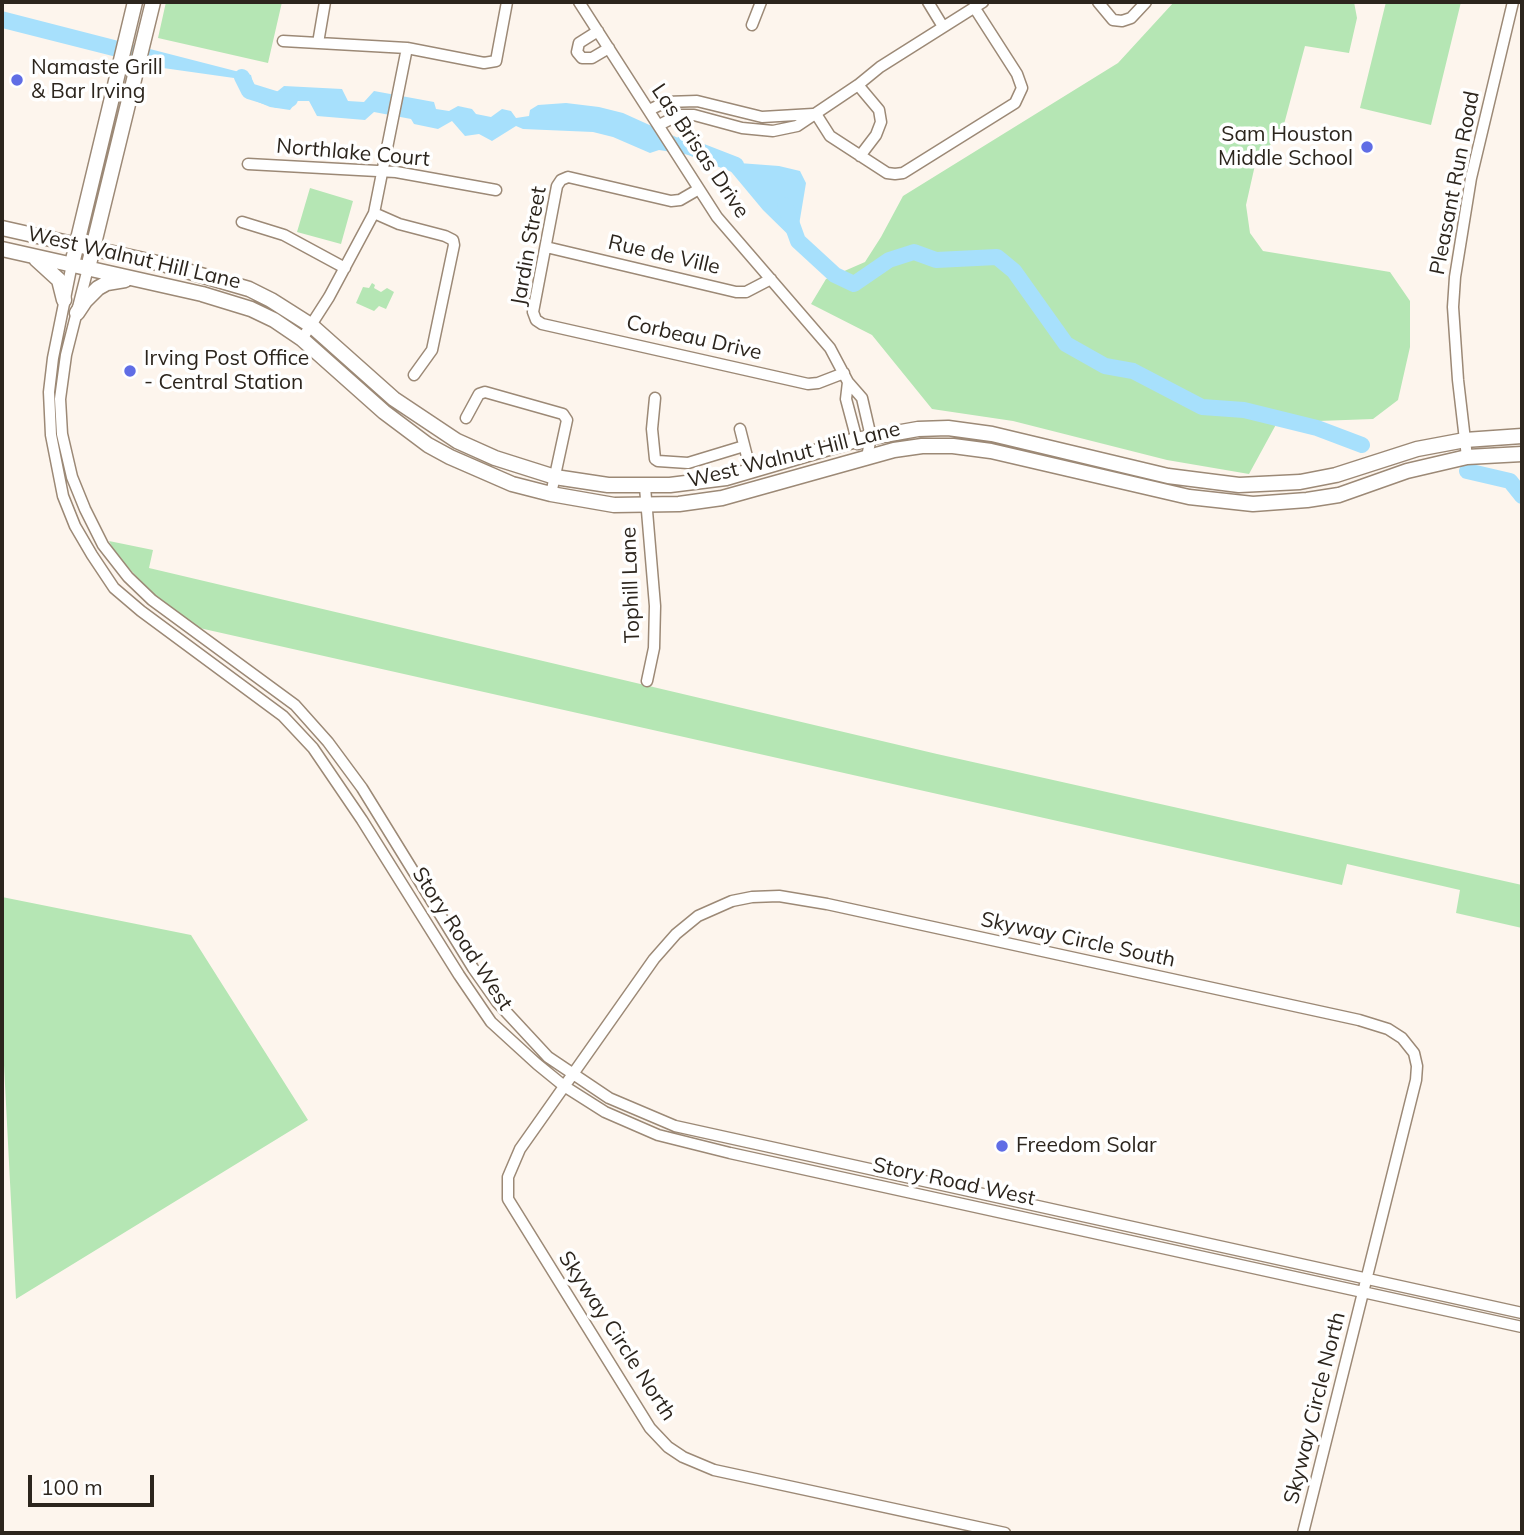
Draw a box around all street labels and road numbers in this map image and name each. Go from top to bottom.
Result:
street label: Las Brisas Drive [646,79,754,223]
street label: Pleasant Run Road [1425,89,1485,277]
street label: Northlake Court [275,134,431,172]
street label: Jardin Street [506,184,552,308]
street label: West Walnut Hill Lane [25,221,243,295]
street label: Rue de Ville [606,230,722,280]
street label: Corbeau Drive [624,310,764,366]
street label: West Walnut Hill Lane [685,416,903,494]
street label: Tophill Lane [616,526,646,644]
street label: Story Road West [406,863,518,1015]
street label: Skyway Circle South [978,907,1178,973]
street label: Story Road West [871,1152,1037,1212]
street label: Skyway Circle North [553,1247,681,1425]
street label: Skyway Circle North [1279,1309,1351,1507]

